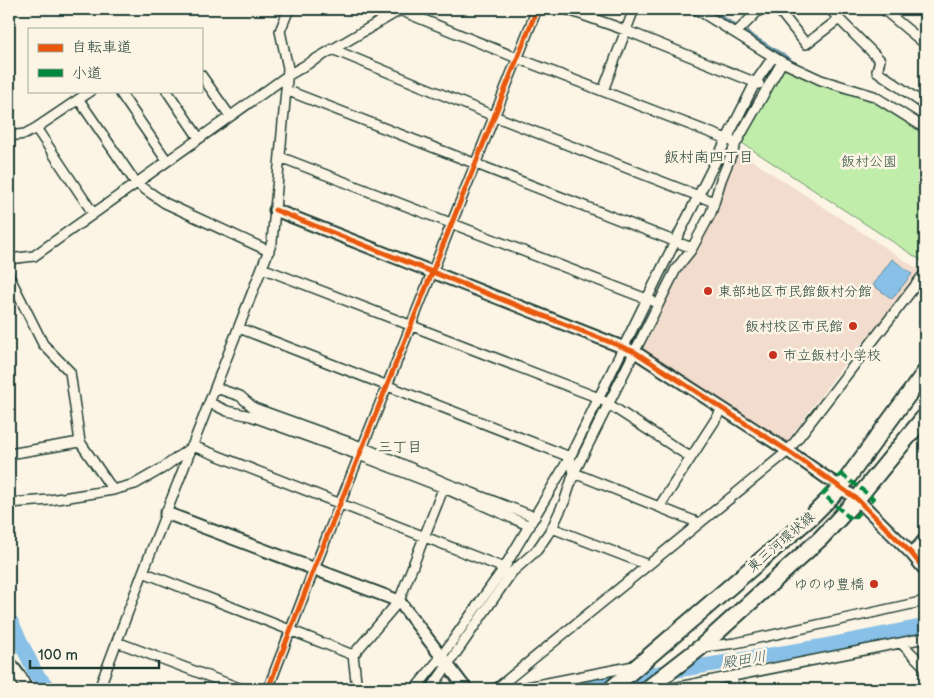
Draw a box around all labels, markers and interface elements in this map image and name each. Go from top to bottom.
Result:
legend [28,28,202,92]
text: 自転車道 [72,38,132,57]
text: 小道 [72,64,102,83]
district label: 飯村南四丁目 [664,148,754,167]
park label: 飯村公園 [841,153,897,170]
place label: 東部地区市民館飯村分館 [718,283,872,300]
marker: 東部地区市民館飯村分館 [702,285,714,297]
place label: 飯村校区市民館 [745,318,843,335]
marker: 飯村校区市民館 [847,320,859,332]
place label: 市立飯村小学校 [783,347,881,364]
marker: 市立飯村小学校 [767,349,779,361]
district label: 三丁目 [377,438,423,457]
street label: 東三河環状線 [744,508,818,576]
place label: ゆのゆ豊橋 [794,576,864,593]
marker: ゆのゆ豊橋 [868,578,880,590]
scale bar [30,638,159,670]
text: 100 m [38,646,78,665]
water label: 殿田川 [720,647,768,673]

